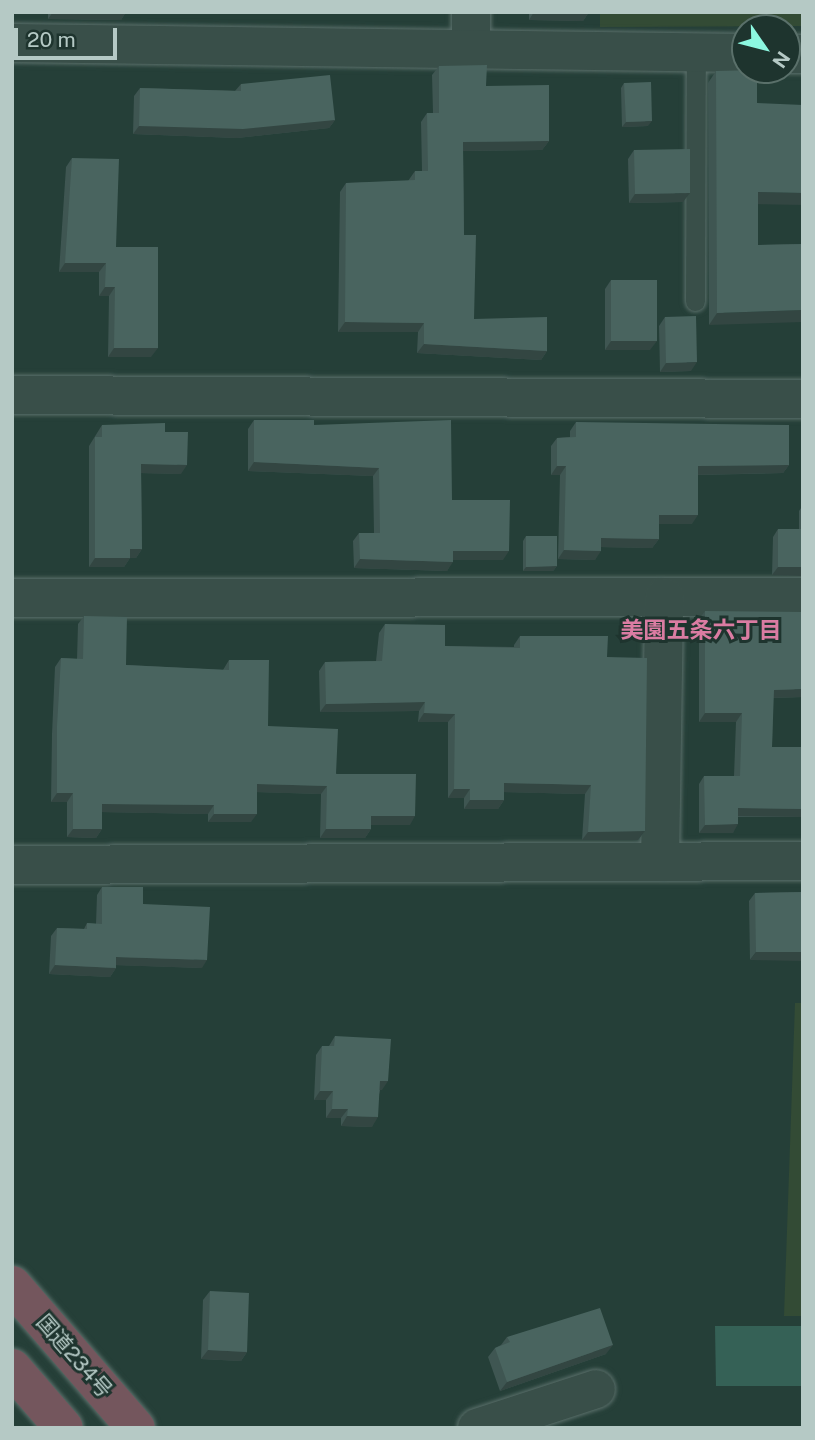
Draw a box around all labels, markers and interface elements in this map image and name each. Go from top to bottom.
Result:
scale bar [18,14,121,58]
north arrow [731,14,801,84]
text: 20 m [27,27,76,52]
text: N [768,47,795,72]
district label: 美園五条六丁目 [621,616,781,644]
street label: 国道234号 [31,1309,117,1403]

